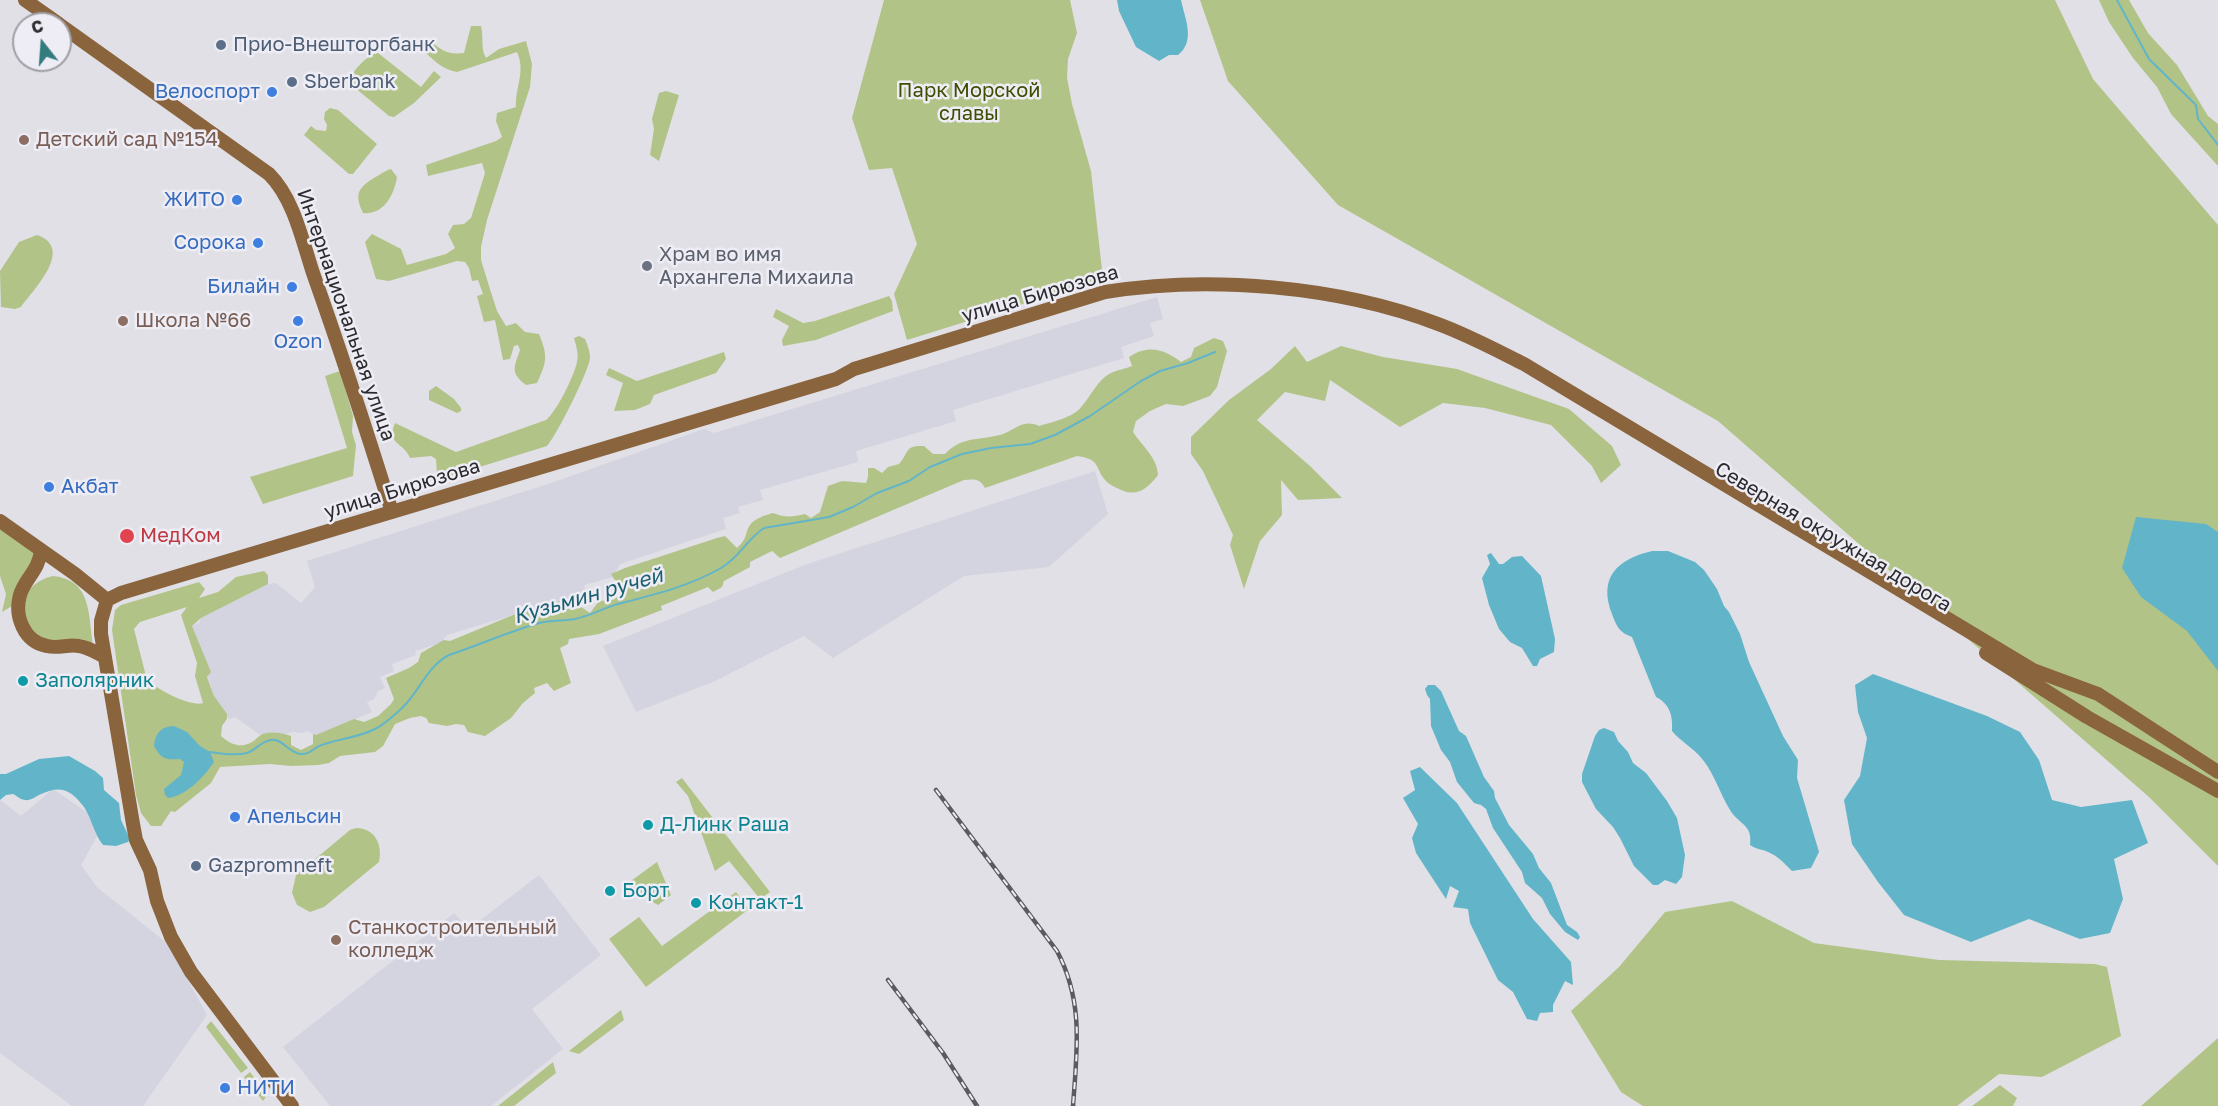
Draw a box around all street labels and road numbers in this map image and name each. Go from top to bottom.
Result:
street label: Интернациональная улица [291,186,401,444]
street label: улица Бирюзова [959,260,1121,328]
street label: улица Бирюзова [321,454,483,524]
street label: Северная окружная дорога [1710,457,1956,617]

